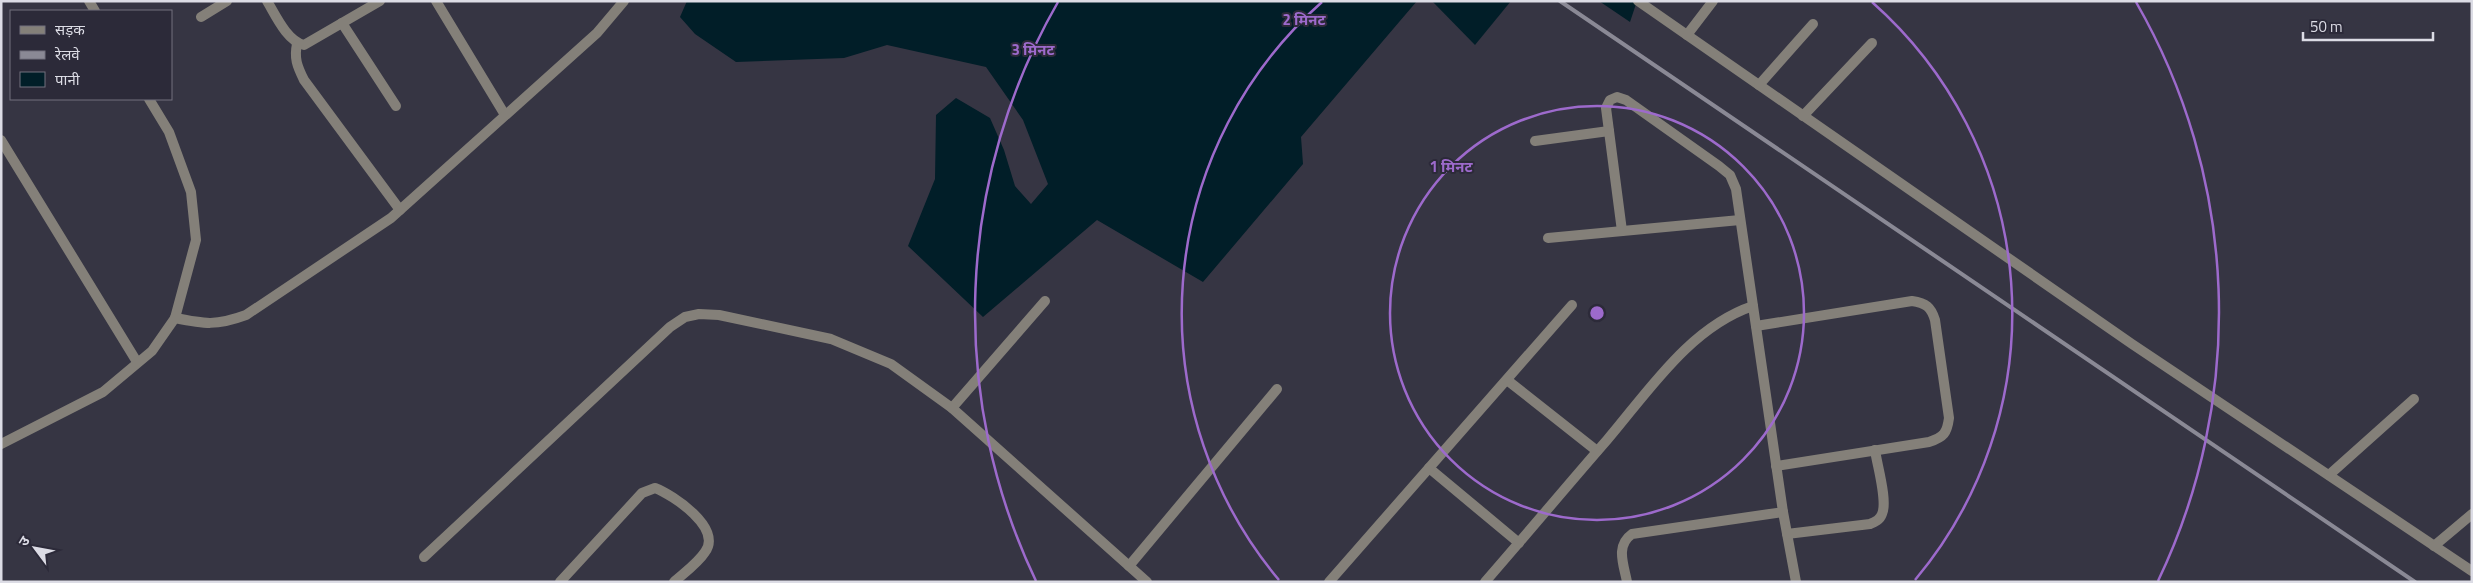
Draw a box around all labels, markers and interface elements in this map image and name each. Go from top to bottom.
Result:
text: 2 मिनट [1282,8,1327,31]
legend [10,10,172,100]
scale bar [2303,10,2433,42]
text: 50 m [2310,15,2343,38]
text: सड़क [55,18,85,41]
text: 3 मिनट [1011,38,1056,61]
text: रेलवे [54,43,80,66]
text: पानी [55,68,81,91]
text: 1 मिनट [1429,155,1474,178]
centre of rings [1588,304,1606,322]
north arrow [10,523,60,573]
text: उ [12,531,35,550]

